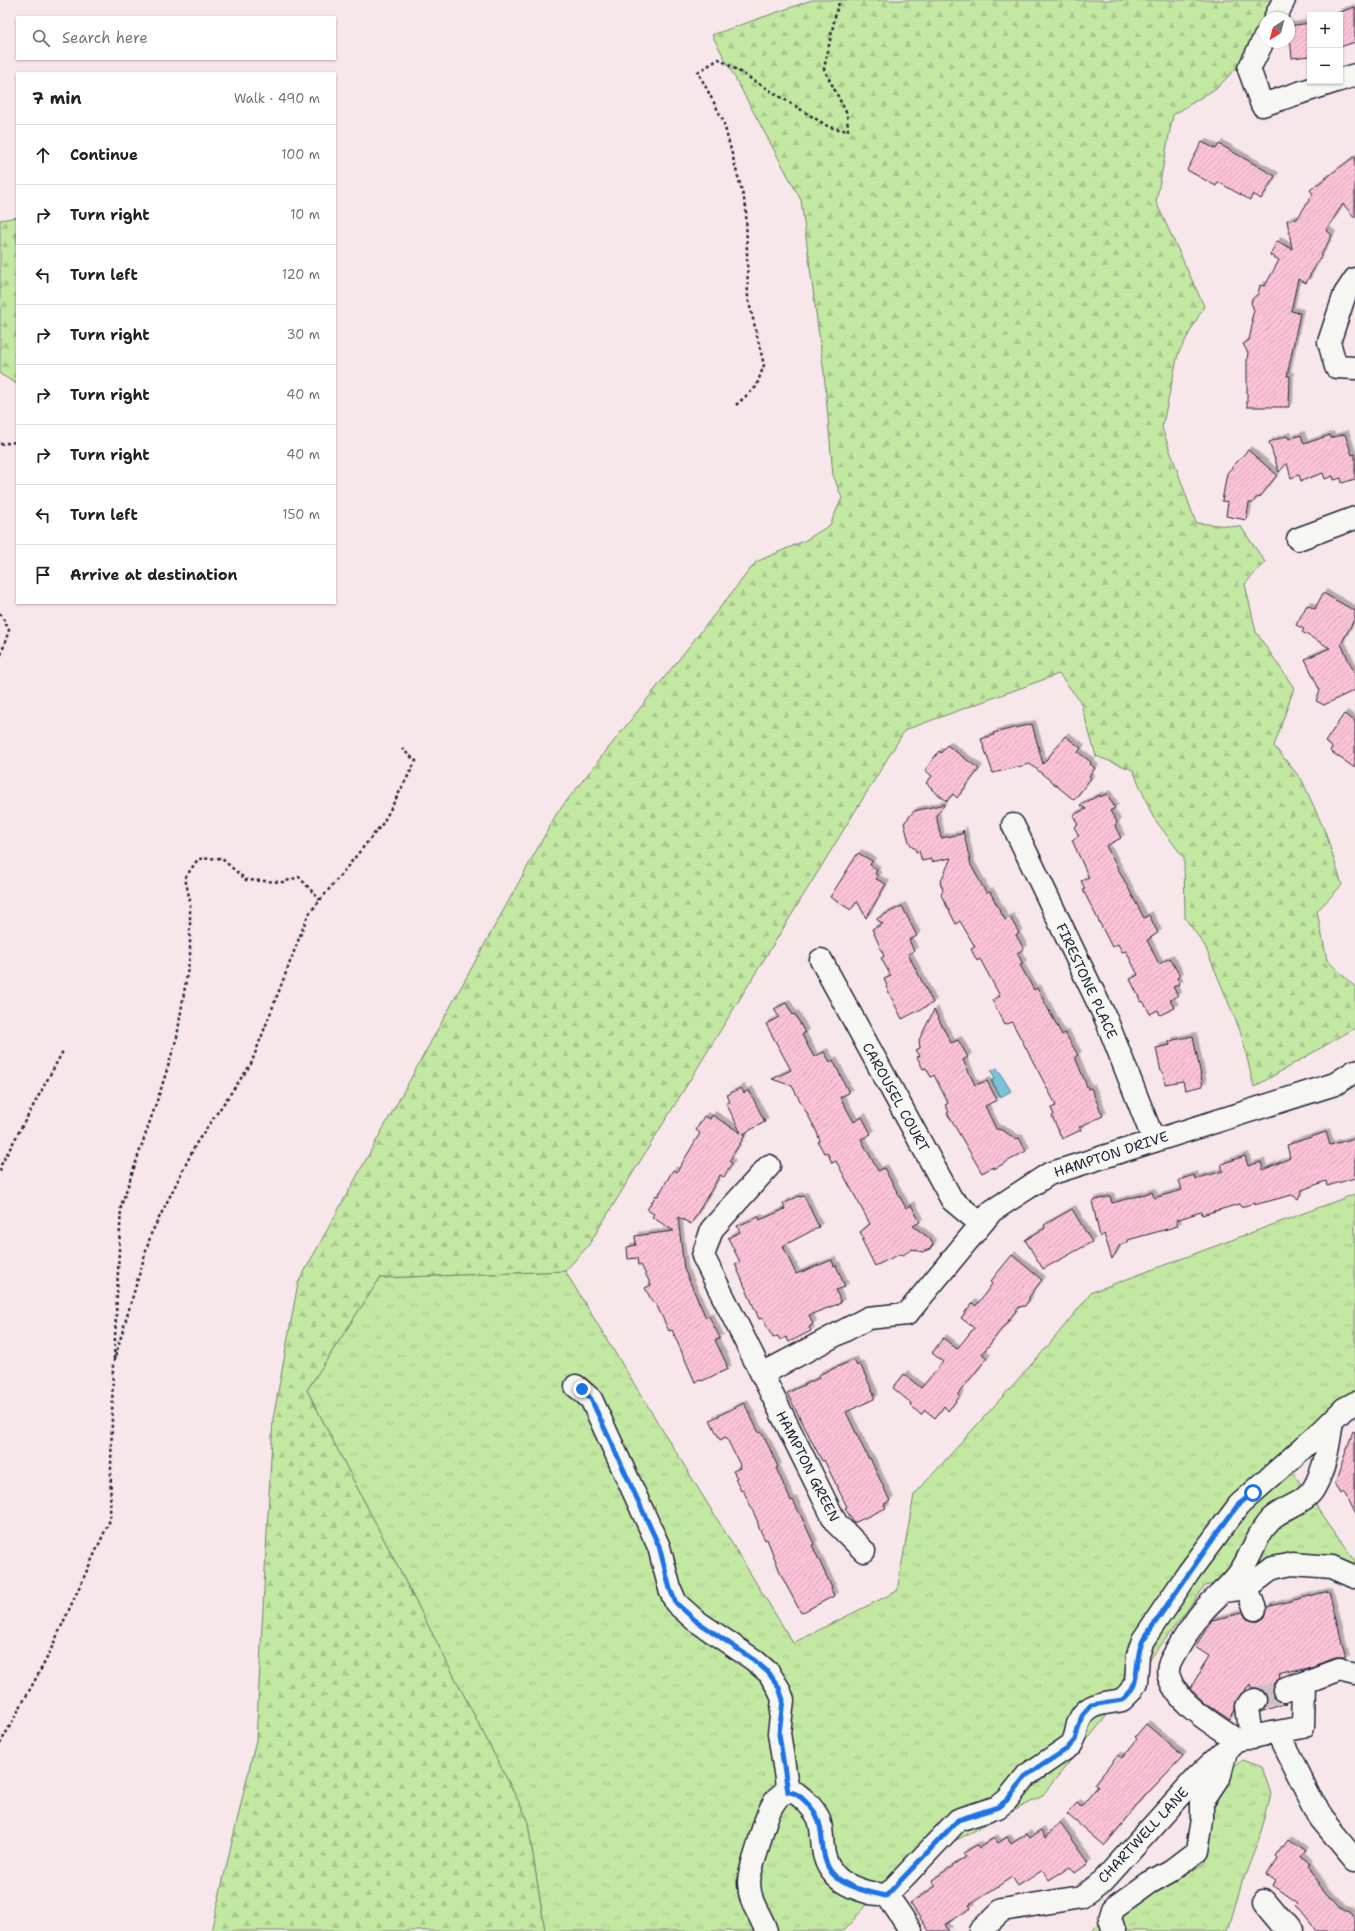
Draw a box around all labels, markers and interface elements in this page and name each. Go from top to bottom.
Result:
north arrow [1259,12,1295,48]
map controls [1307,12,1343,84]
button: + [1307,12,1343,48]
search box [16,16,336,60]
icon: search [30,27,52,49]
text: Search here [62,28,148,48]
button: − [1307,48,1343,84]
text: 7 min [32,87,82,109]
text: Walk · 490 m [234,90,320,107]
icon: ahead [32,144,54,166]
text: Continue [70,145,138,165]
text: 100 m [281,146,320,163]
icon: right [32,204,54,226]
text: Turn right [70,205,150,225]
text: 10 m [290,206,320,223]
icon: left [32,264,54,286]
text: Turn left [70,265,138,285]
text: 120 m [282,266,320,283]
icon: right [32,324,54,346]
text: Turn right [70,325,150,345]
text: 30 m [286,326,320,343]
icon: right [32,384,54,406]
text: Turn right [70,385,150,405]
text: 40 m [286,386,320,403]
icon: right [32,444,54,466]
text: Turn right [70,445,150,465]
text: 40 m [286,446,320,463]
icon: left [32,504,54,526]
text: Turn left [70,505,138,525]
text: 150 m [282,506,320,523]
icon: arrive [32,564,54,586]
text: Arrive at destination [70,565,238,585]
street label: FIRESTONE PLACE [1052,920,1122,1042]
street label: CAROUSEL COURT [859,1039,934,1155]
street label: HAMPTON DRIVE [1052,1127,1171,1181]
route end [573,1380,591,1398]
street label: HAMPTON GREEN [772,1408,844,1524]
route start [1244,1484,1262,1502]
street label: CHARTWELL LANE [1094,1783,1192,1887]

